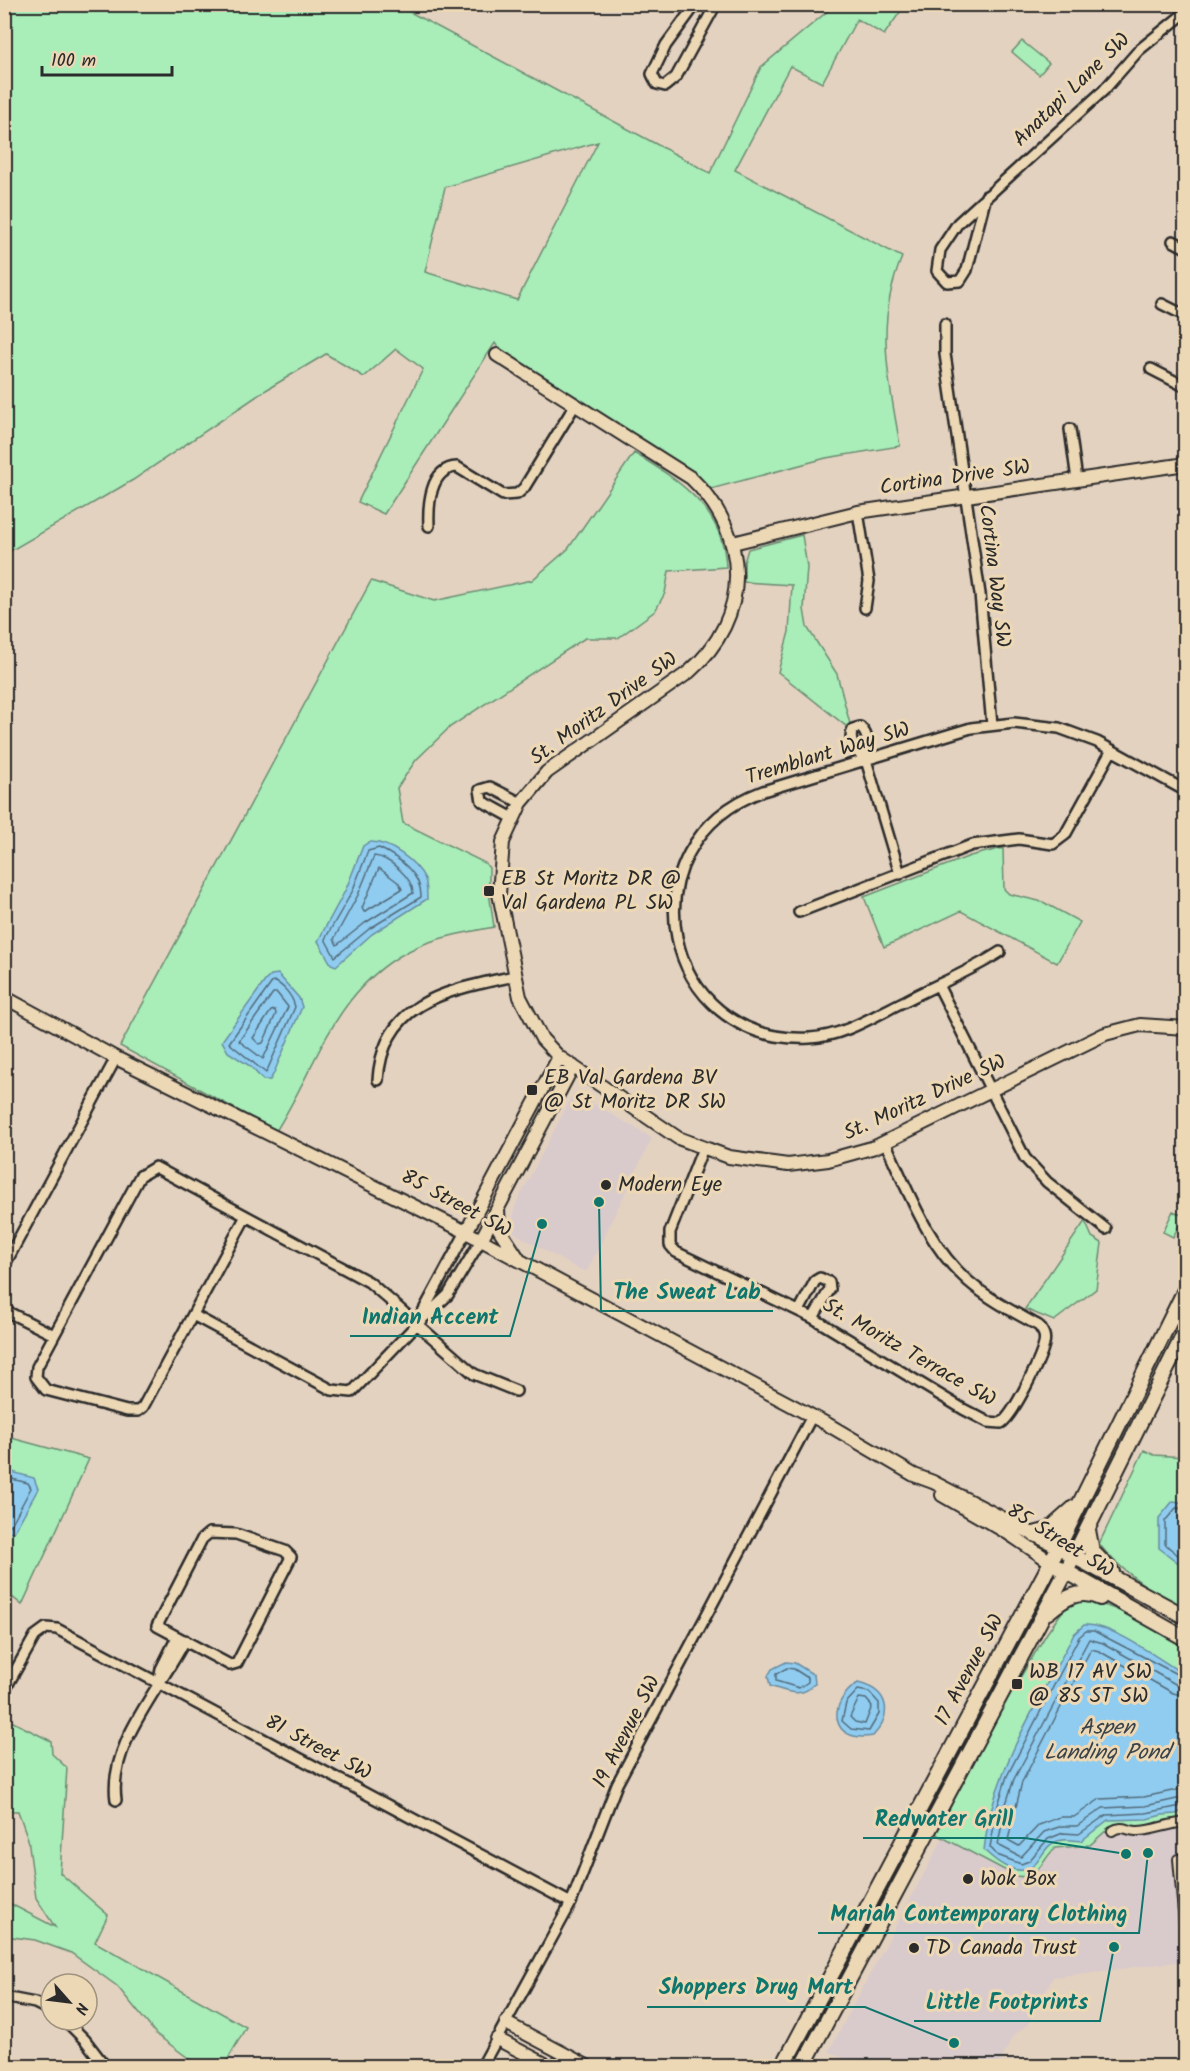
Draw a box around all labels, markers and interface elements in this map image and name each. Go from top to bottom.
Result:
street label: Anatapi Lane SW [1005,25,1139,155]
scale bar [42,39,172,77]
text: 100 m [51,47,96,76]
street label: Cortina Drive SW [878,451,1032,505]
street label: Cortina Way SW [969,503,1019,649]
street label: St. Moritz Drive SW [523,644,685,774]
street label: Tremblant Way SW [742,713,914,795]
place label: EB St Moritz DR @ Val Gardena PL SW [501,863,681,920]
marker: EB St Moritz DR @ Val Gardena PL SW [482,884,496,898]
street label: St. Moritz Drive SW [838,1046,1012,1150]
place label: EB Val Gardena BV @ St Moritz DR SW [544,1062,726,1119]
marker: EB Val Gardena BV @ St Moritz DR SW [525,1083,539,1097]
street label: 85 Street SW [395,1161,517,1247]
place label: Modern Eye [618,1169,723,1202]
marker: Modern Eye [599,1178,613,1192]
callout: The Sweat Lab [601,1271,773,1311]
text: The Sweat Lab [613,1276,761,1311]
street label: St. Moritz Terrace SW [816,1290,1002,1416]
callout: Indian Accent [350,1296,510,1336]
text: Indian Accent [362,1301,499,1336]
street label: 85 Street SW [1000,1495,1120,1587]
street label: 17 Avenue SW [927,1608,1013,1732]
place label: WB 17 AV SW @ 85 ST SW [1029,1656,1152,1713]
street label: 19 Avenue SW [584,1670,670,1794]
marker: WB 17 AV SW @ 85 ST SW [1010,1677,1024,1691]
street label: 81 Street SW [259,1706,377,1790]
water label: Aspen Landing Pond [1044,1711,1175,1771]
callout: Redwater Grill [863,1798,1025,1838]
text: Redwater Grill [875,1803,1013,1838]
place label: Wok Box [980,1863,1057,1896]
marker: Wok Box [961,1872,975,1886]
callout: Mariah Contemporary Clothing [818,1893,1139,1933]
text: Mariah Contemporary Clothing [830,1898,1128,1933]
place label: TD Canada Trust [926,1932,1078,1965]
marker: TD Canada Trust [907,1941,921,1955]
callout: Shoppers Drug Mart [647,1967,865,2007]
text: Shoppers Drug Mart [659,1971,854,2006]
north arrow [39,1972,99,2032]
callout: Little Footprints [914,1981,1100,2021]
text: Little Footprints [926,1986,1089,2021]
text: N [68,1998,94,2019]

